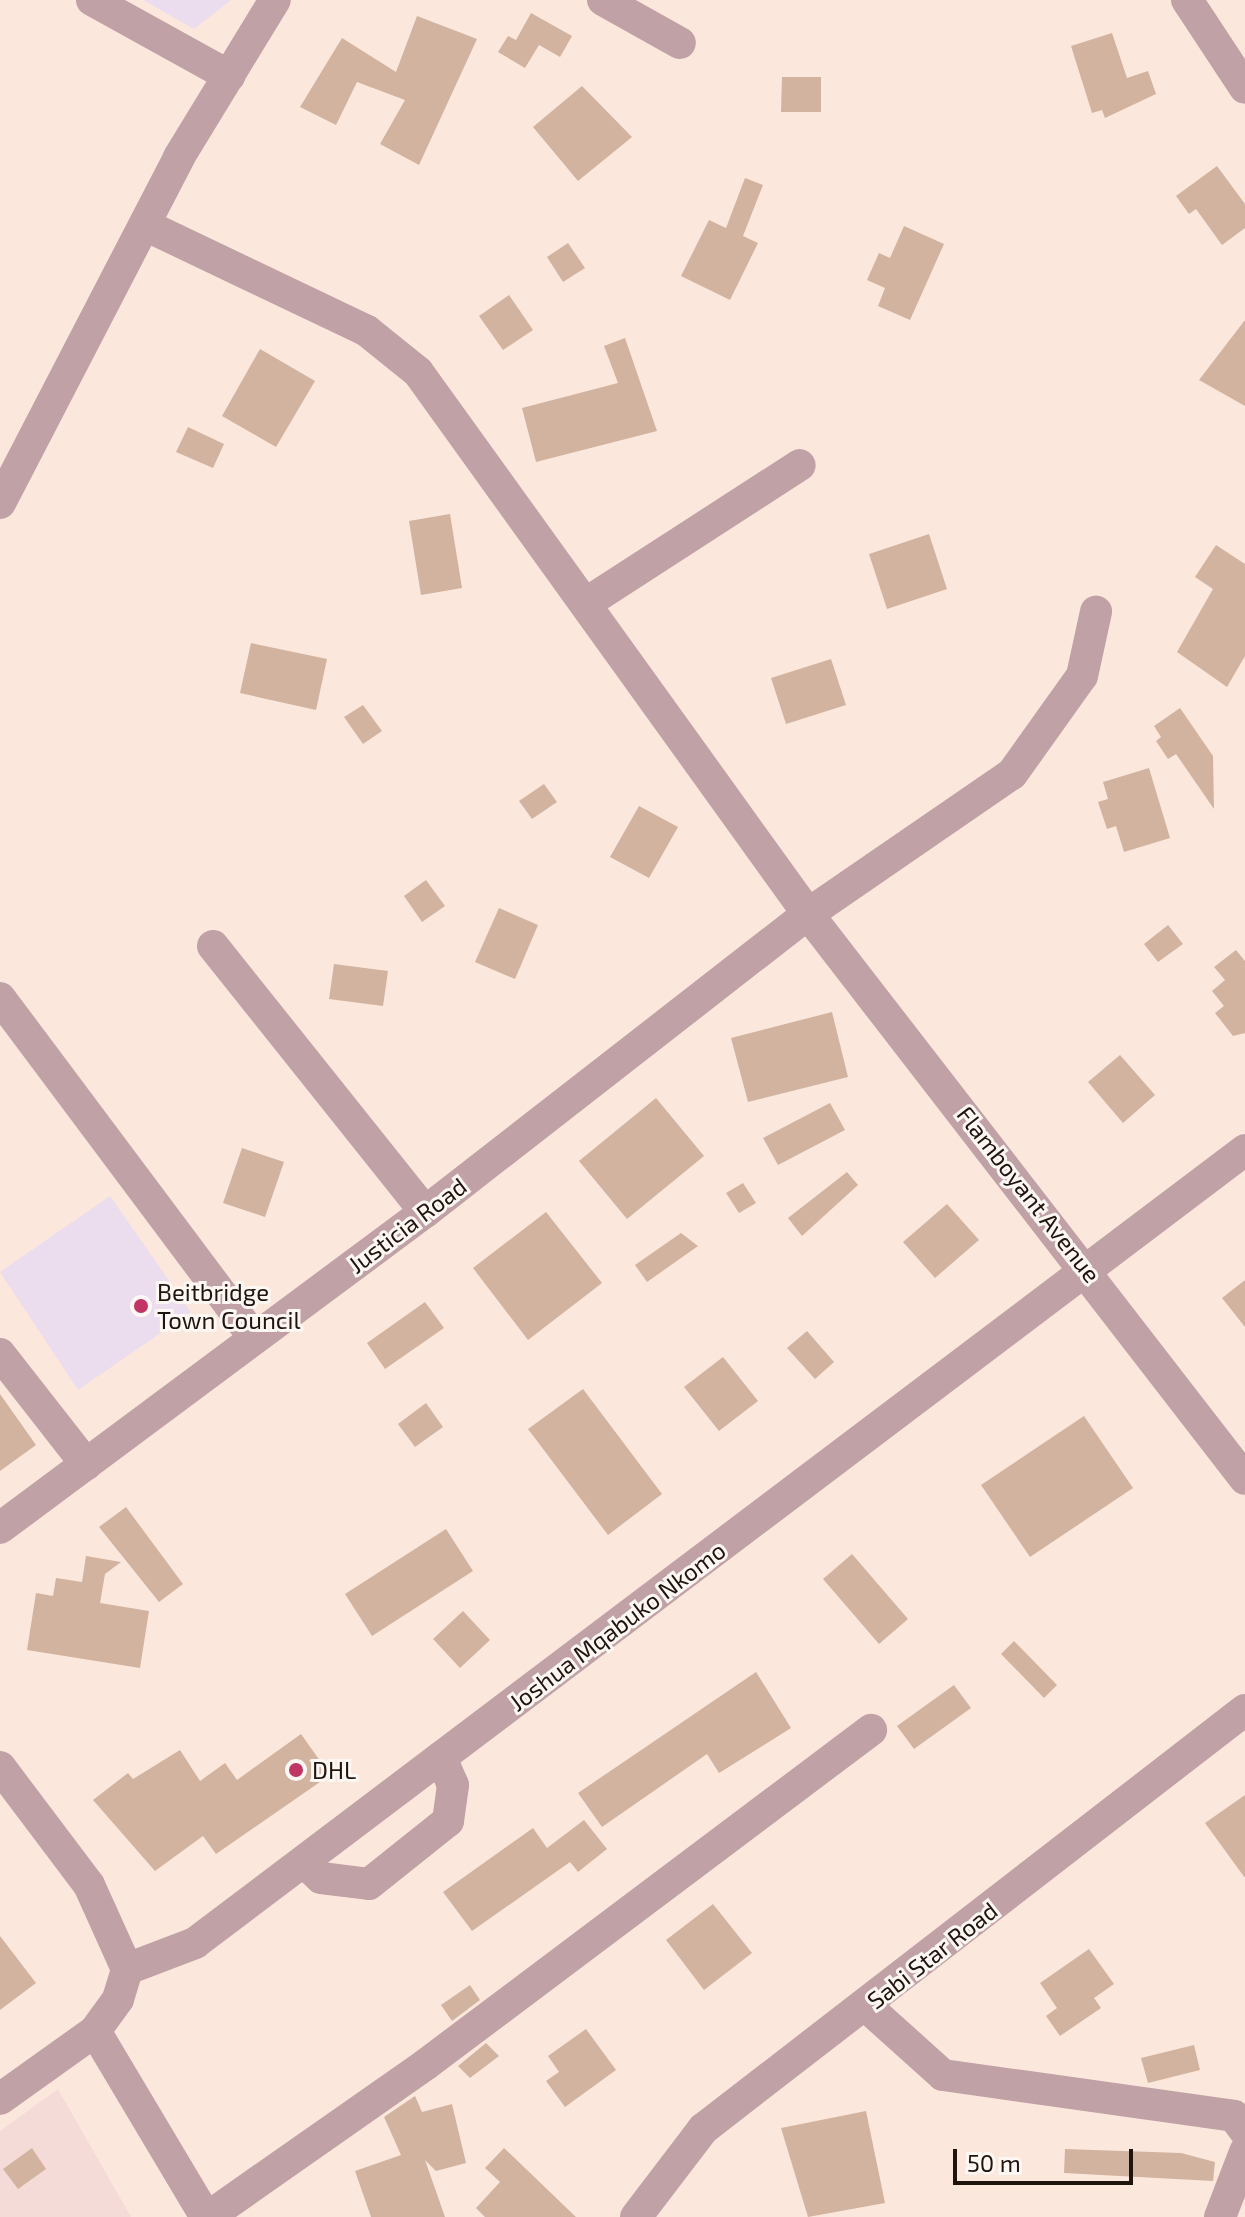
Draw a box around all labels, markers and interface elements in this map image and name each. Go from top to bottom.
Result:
street label: Flamboyant Avenue [951,1100,1107,1288]
street label: Justicia Road [342,1171,472,1279]
place label: Beitbridge Town Council [157,1278,301,1334]
marker: Beitbridge Town Council [132,1297,150,1315]
street label: Joshua Mqabuko Nkomo [503,1535,731,1717]
place label: DHL [312,1756,356,1784]
marker: DHL [287,1761,305,1779]
street label: Sabi Star Road [861,1895,1003,2015]
scale bar [957,2133,1137,2183]
text: 50 m [967,2148,1021,2177]

